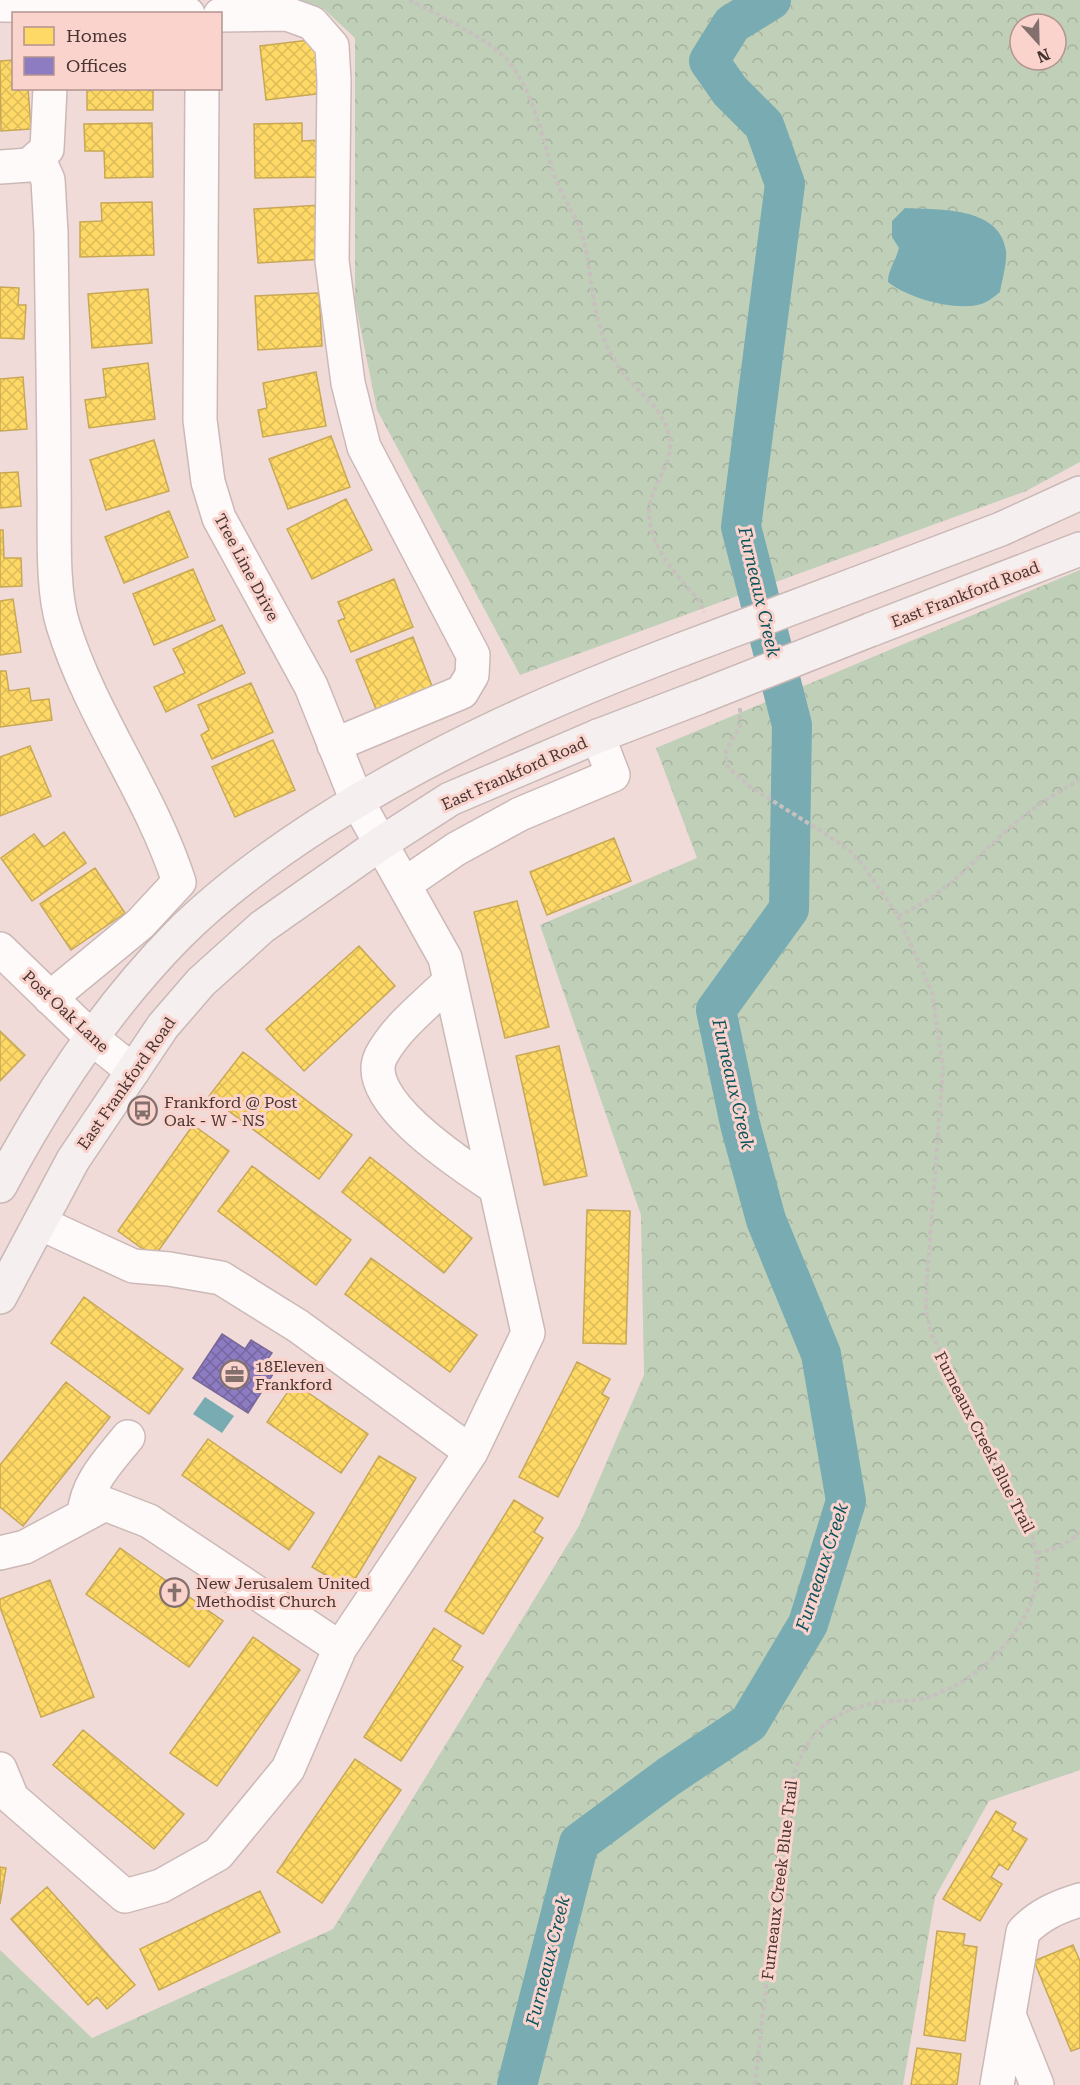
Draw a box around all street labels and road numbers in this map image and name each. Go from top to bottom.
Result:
street label: Tree Line Drive [210,510,283,624]
street label: East Frankford Road [888,557,1042,632]
street label: East Frankford Road [439,733,590,814]
street label: Post Oak Lane [19,967,113,1056]
street label: East Frankford Road [74,1013,179,1153]
street label: Furneaux Creek Blue Trail [930,1348,1039,1536]
street label: Furneaux Creek Blue Trail [758,1779,801,1981]

